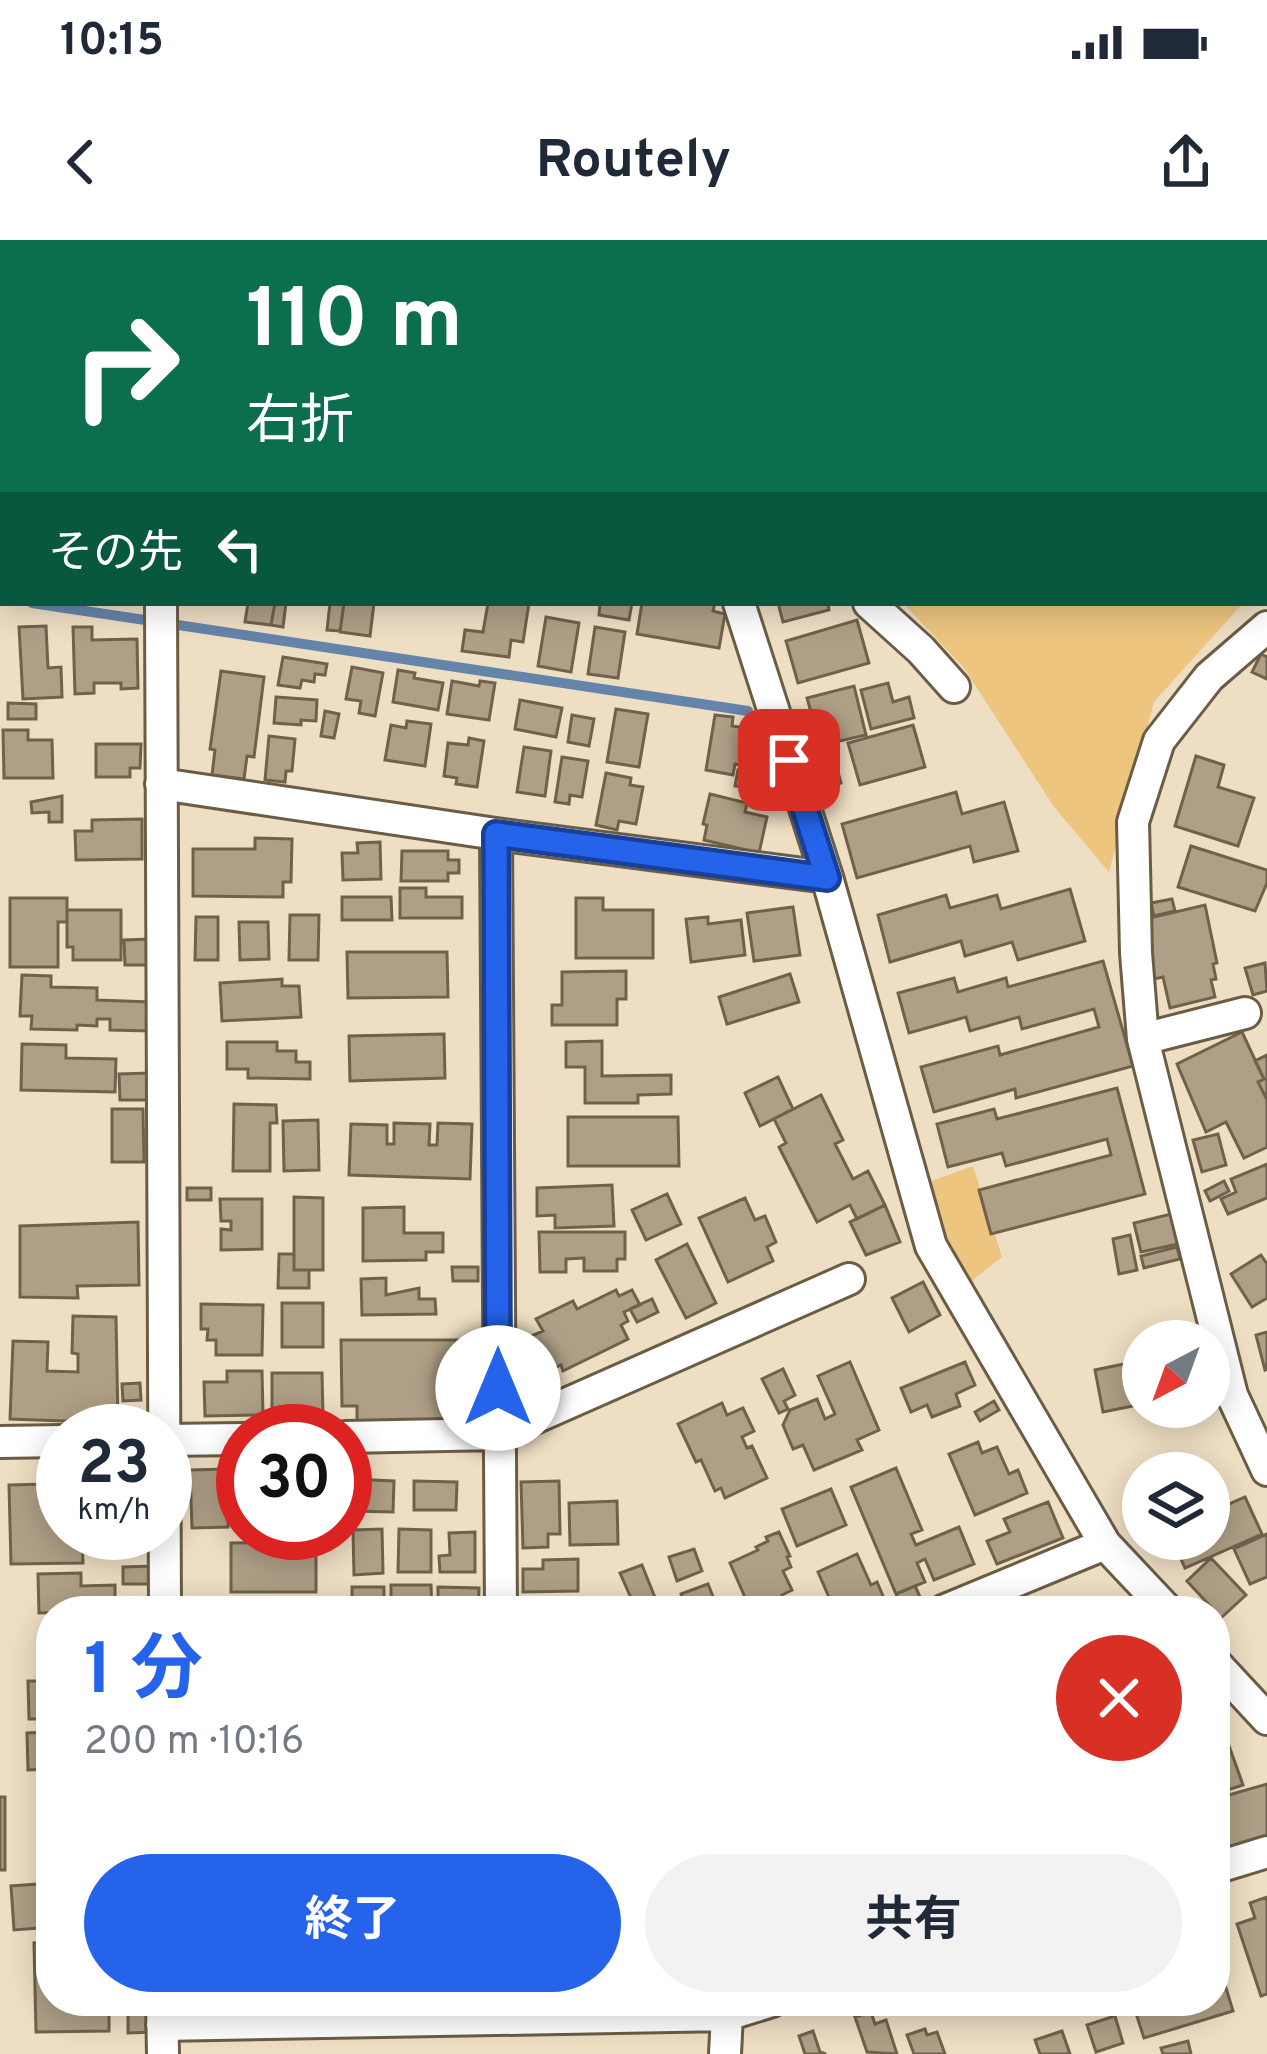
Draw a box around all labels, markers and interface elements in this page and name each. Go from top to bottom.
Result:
text: 10:15 [60,14,164,71]
text: Routely [536,128,731,197]
icon: back [48,129,114,195]
icon: share [1153,129,1219,195]
text: 110 m [246,271,463,377]
icon: right [48,288,204,444]
text: 右折 [246,390,354,459]
icon: left [207,516,273,582]
text: その先 [48,527,183,584]
pin [738,709,840,811]
icon: arrive [756,727,822,793]
north arrow [1122,1320,1230,1428]
map controls [1122,1320,1230,1560]
position arrow [435,1325,561,1451]
speed limit sign: 30 [216,1404,372,1560]
text: 23 [78,1429,150,1505]
button: layers [1122,1452,1230,1560]
text: km/h [78,1493,150,1530]
text: 1 分 [84,1628,203,1720]
button: close [1056,1635,1182,1761]
text: 200 m · 10:16 [84,1719,304,1768]
button: 終了 [84,1854,621,1992]
button: 共有 [645,1854,1182,1992]

